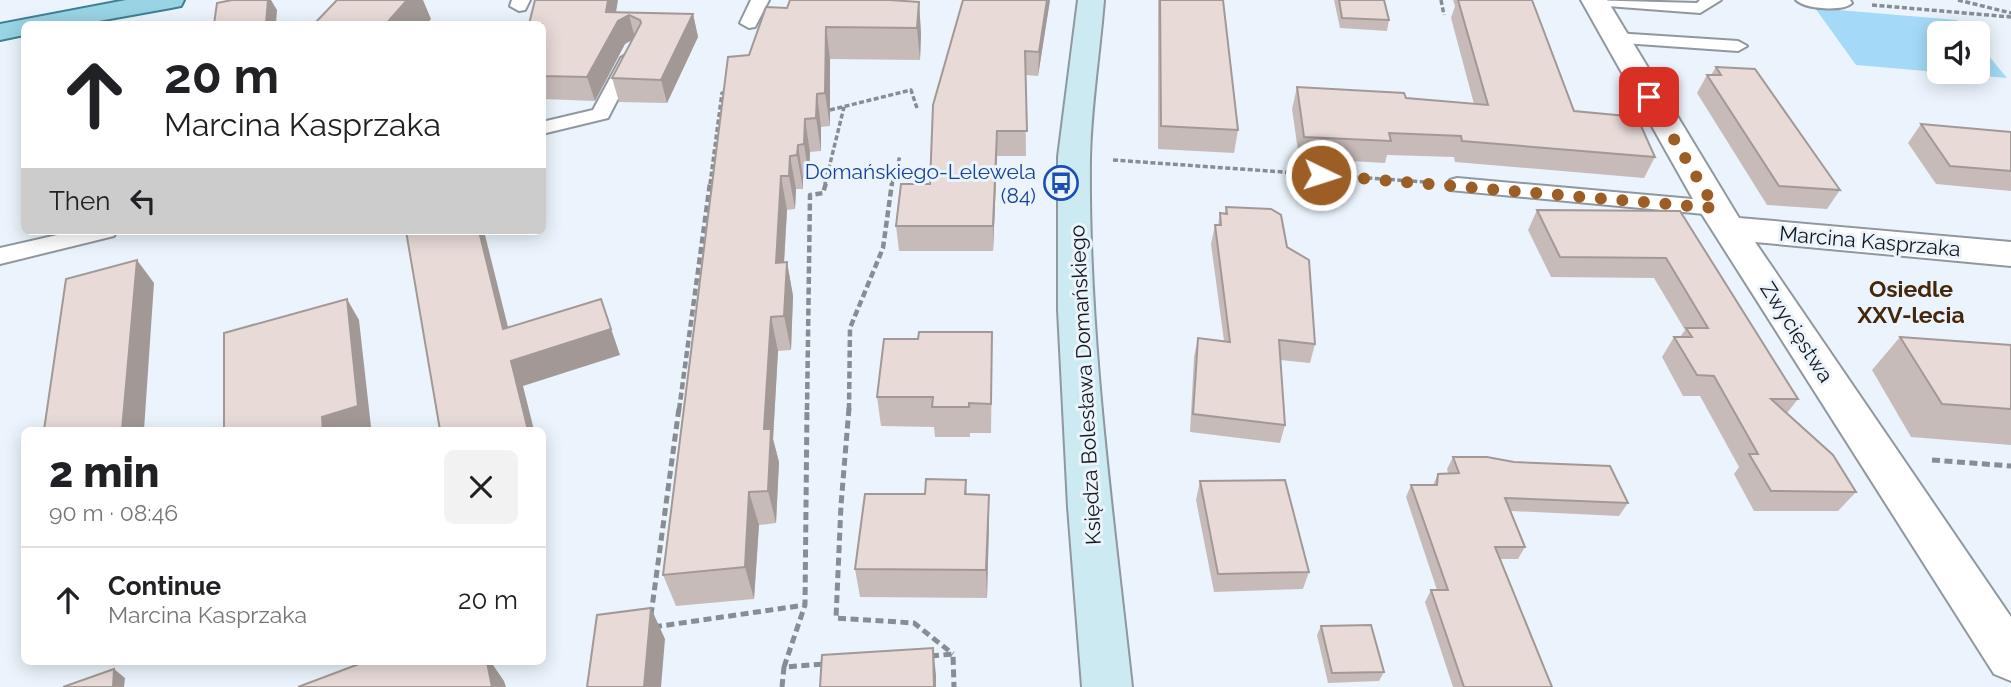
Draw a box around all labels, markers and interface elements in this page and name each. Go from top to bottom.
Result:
map controls [1927,21,1990,84]
button: sound [1927,21,1990,84]
text: 20 m [164,47,279,104]
icon: ahead [49,49,140,140]
pin [1619,67,1679,127]
icon: arrive [1630,78,1668,116]
text: Marcina Kasprzaka [164,106,441,143]
position arrow [1284,138,1358,212]
place label: Domańskiego-Lelewela (84) [805,159,1036,208]
bus stop icon: Domańskiego-Lelewela (84) [1042,164,1080,202]
icon: left [124,182,162,220]
text: Then [49,186,110,216]
street label: Marcina Kasprzaka [1778,221,1962,261]
street label: Księdza Bolesława Domańskiego [1064,224,1106,546]
district label: Osiedle XXV-lecia [1856,275,1965,328]
street label: Zwycięstwa [1755,277,1839,387]
text: 2 min [49,448,159,497]
button: close [444,450,518,524]
text: 90 m · 08:46 [49,499,178,526]
text: Continue [108,571,221,601]
icon: ahead [49,581,87,619]
text: 20 m [458,585,518,615]
text: Marcina Kasprzaka [108,601,307,628]

